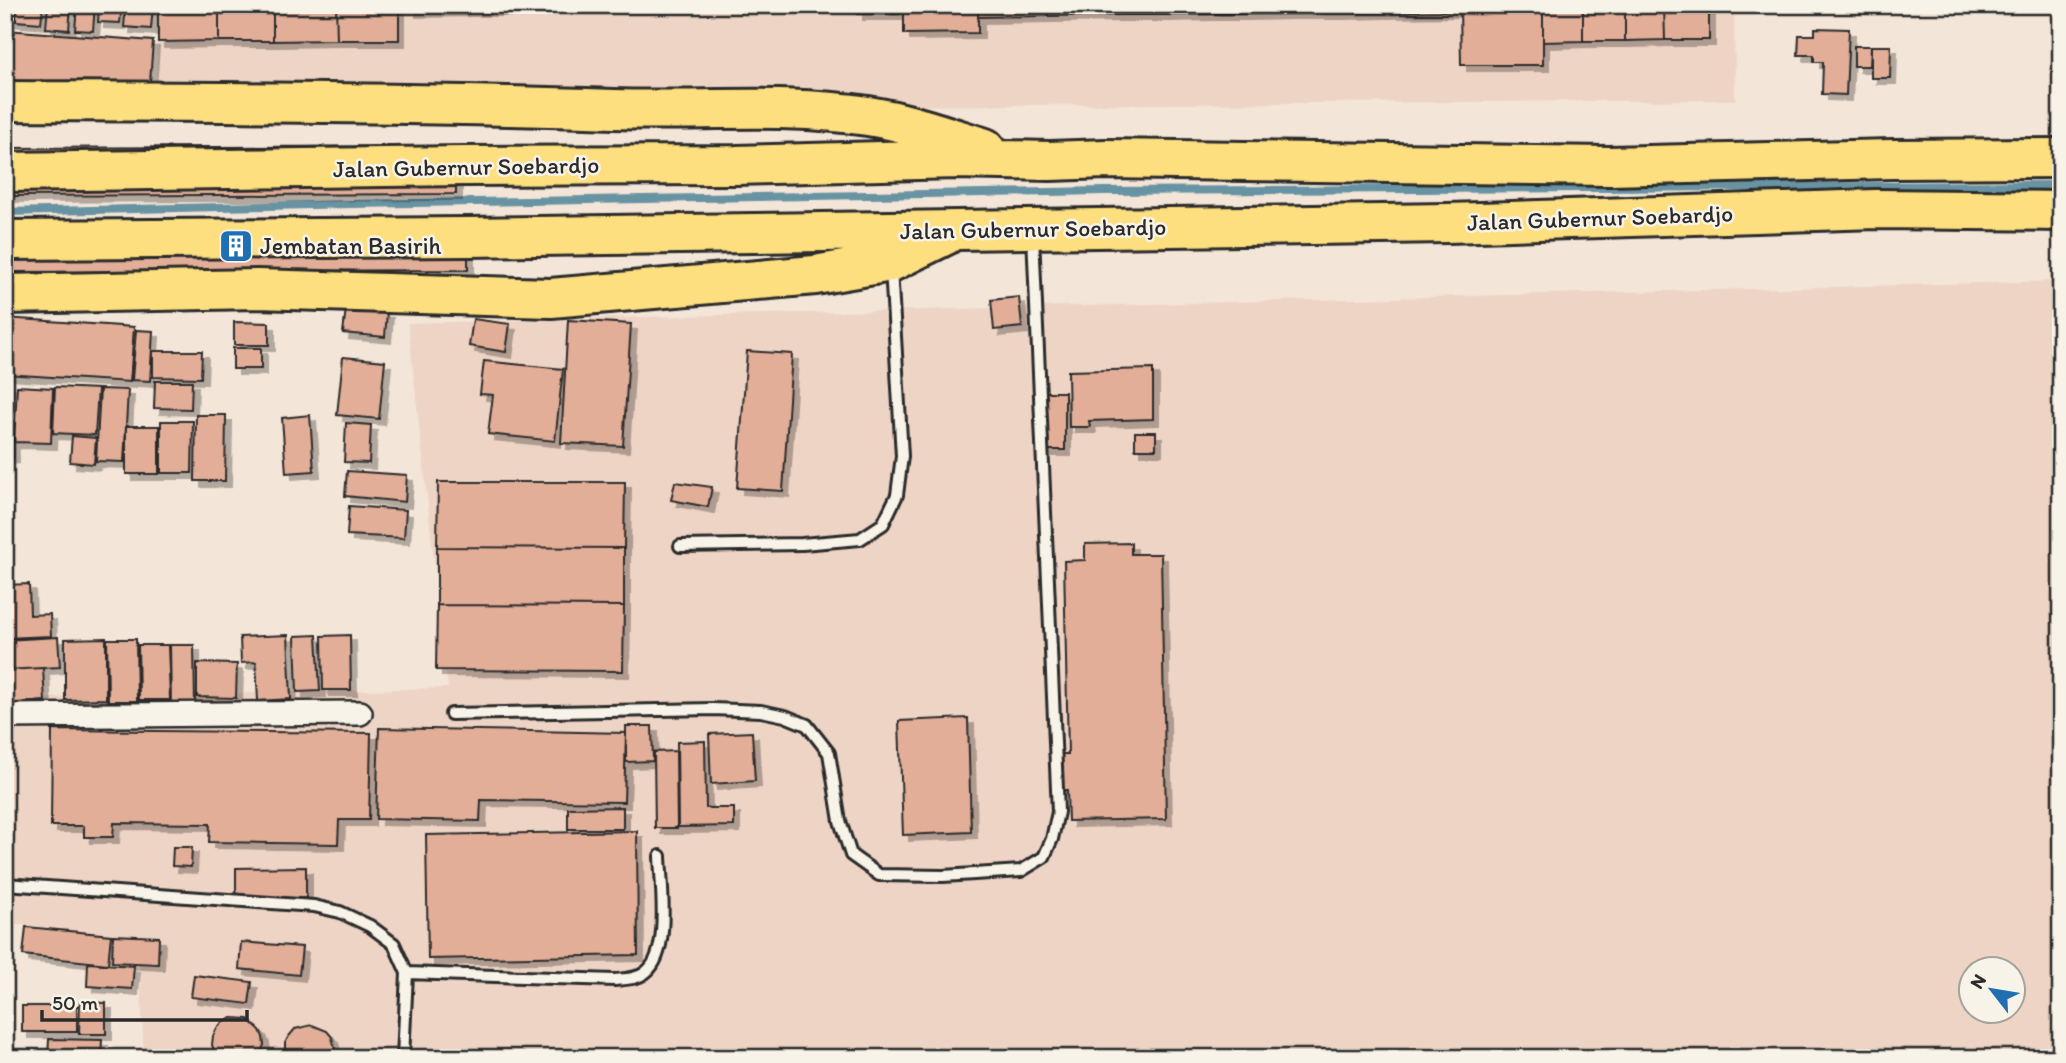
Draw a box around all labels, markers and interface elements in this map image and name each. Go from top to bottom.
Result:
street label: Jalan Gubernur Soebardjo [333,150,599,183]
street label: Jalan Gubernur Soebardjo [1466,198,1734,237]
street label: Jalan Gubernur Soebardjo [900,212,1166,245]
building icon: Jembatan Basirih [217,227,255,265]
place label: Jembatan Basirih [260,231,442,260]
north arrow [1958,954,2028,1024]
text: N [1965,970,1991,993]
scale bar [42,979,247,1023]
text: 50 m [52,990,99,1015]

